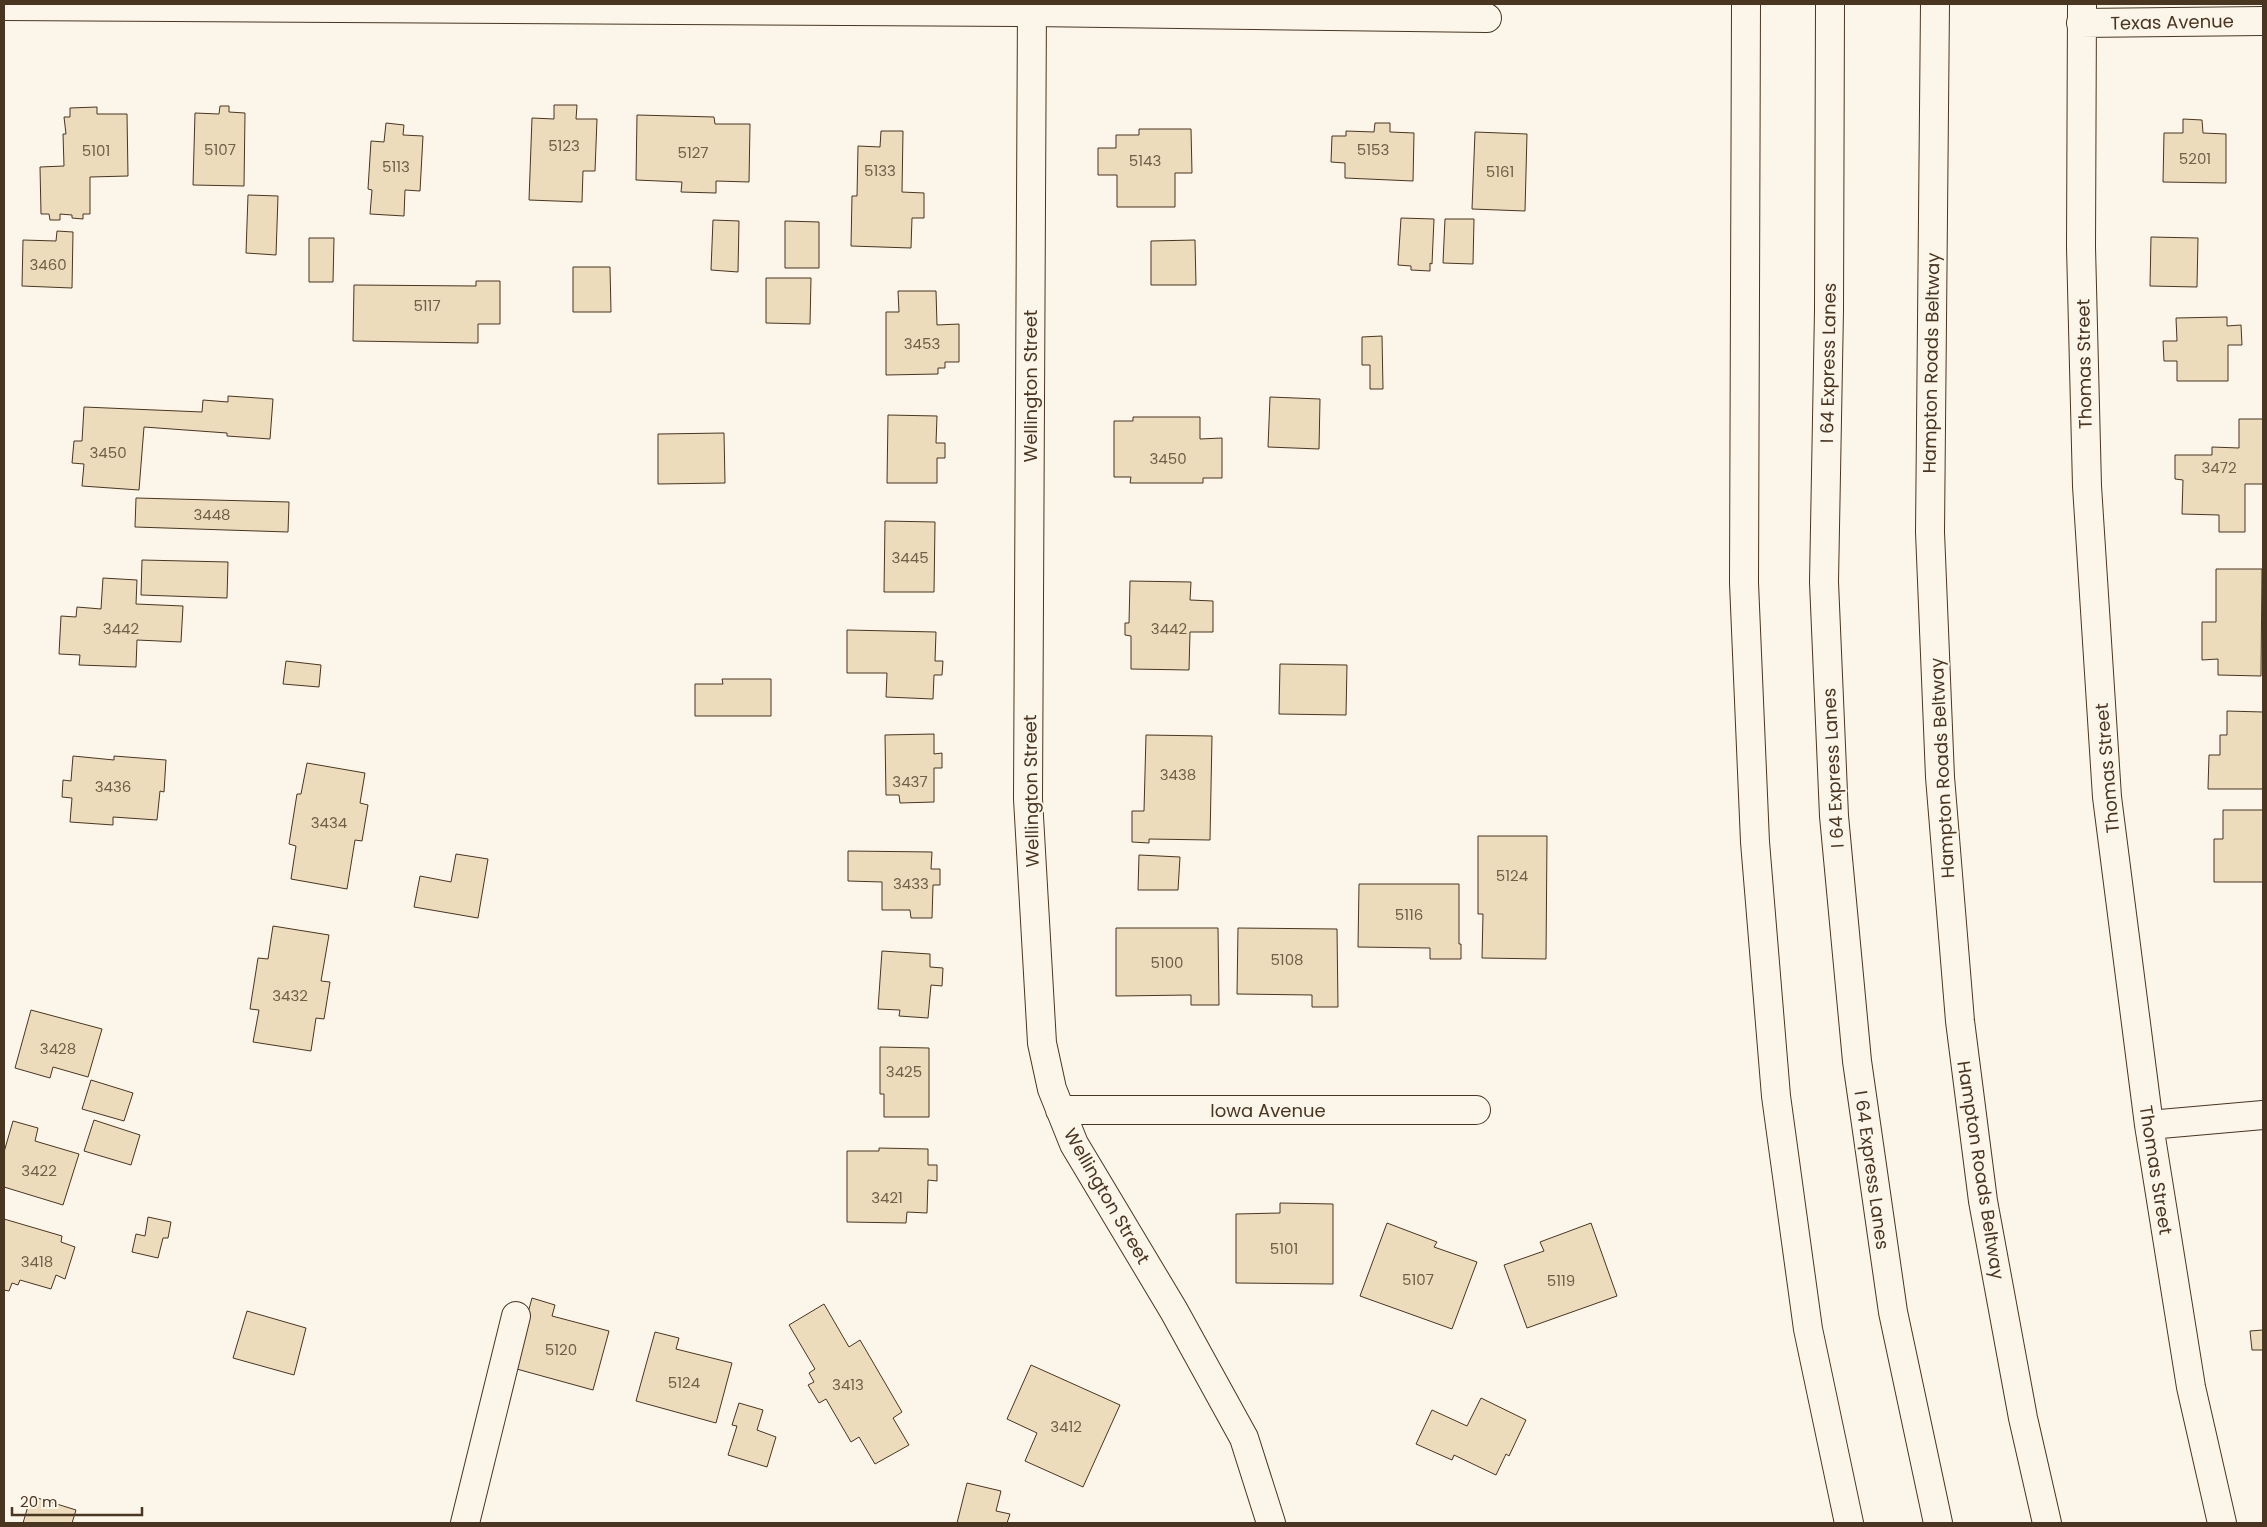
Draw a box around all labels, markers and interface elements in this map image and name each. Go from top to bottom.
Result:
street label: Texas Avenue [2110,8,2234,36]
house number: 5123 [548,135,580,156]
house number: 5107 [204,139,236,160]
house number: 5153 [1357,139,1389,160]
house number: 5101 [82,140,110,161]
house number: 5127 [677,142,709,163]
house number: 5201 [2179,148,2211,169]
house number: 5143 [1129,150,1161,171]
house number: 5113 [382,156,410,177]
house number: 5133 [864,160,896,181]
house number: 5161 [1486,161,1514,182]
street label: Hampton Roads Beltway [1917,252,1945,474]
house number: 3460 [29,254,67,275]
street label: I 64 Express Lanes [1814,283,1842,443]
house number: 5117 [413,295,441,316]
street label: Thomas Street [2070,299,2098,429]
street label: Wellington Street [1018,310,1043,462]
house number: 3453 [904,333,940,354]
house number: 3450 [89,442,127,463]
house number: 3450 [1149,448,1187,469]
house number: 3472 [2201,457,2237,478]
house number: 3448 [193,504,231,525]
house number: 3445 [891,547,929,568]
house number: 3442 [103,618,139,639]
house number: 3442 [1151,618,1187,639]
street label: Hampton Roads Beltway [1924,657,1960,879]
street label: I 64 Express Lanes [1816,687,1850,849]
street label: Thomas Street [2089,702,2125,834]
street label: Wellington Street [1017,714,1045,868]
house number: 3438 [1160,764,1196,785]
house number: 3437 [892,771,928,792]
house number: 3436 [95,776,131,797]
house number: 3434 [311,812,347,833]
house number: 5124 [1496,865,1528,886]
house number: 3433 [893,873,929,894]
house number: 5116 [1395,904,1423,925]
house number: 5108 [1270,949,1304,970]
house number: 5100 [1150,952,1184,973]
house number: 3432 [272,985,308,1006]
house number: 3428 [40,1038,76,1059]
street label: Hampton Roads Beltway [1951,1059,2011,1281]
house number: 3425 [886,1061,922,1082]
street label: I 64 Express Lanes [1848,1089,1896,1251]
street label: Iowa Avenue [1210,1098,1326,1123]
street label: Thomas Street [2133,1104,2179,1236]
street label: Wellington Street [1058,1124,1156,1268]
house number: 3422 [21,1160,57,1181]
house number: 3421 [871,1187,903,1208]
house number: 5101 [1270,1238,1298,1259]
house number: 3418 [21,1251,53,1272]
house number: 5107 [1402,1269,1434,1290]
house number: 5119 [1547,1270,1575,1291]
house number: 5120 [545,1339,577,1360]
house number: 5124 [668,1372,700,1393]
house number: 3413 [832,1374,864,1395]
house number: 3412 [1050,1416,1082,1437]
scale bar [12,1484,142,1516]
text: 20 m [20,1491,58,1512]

